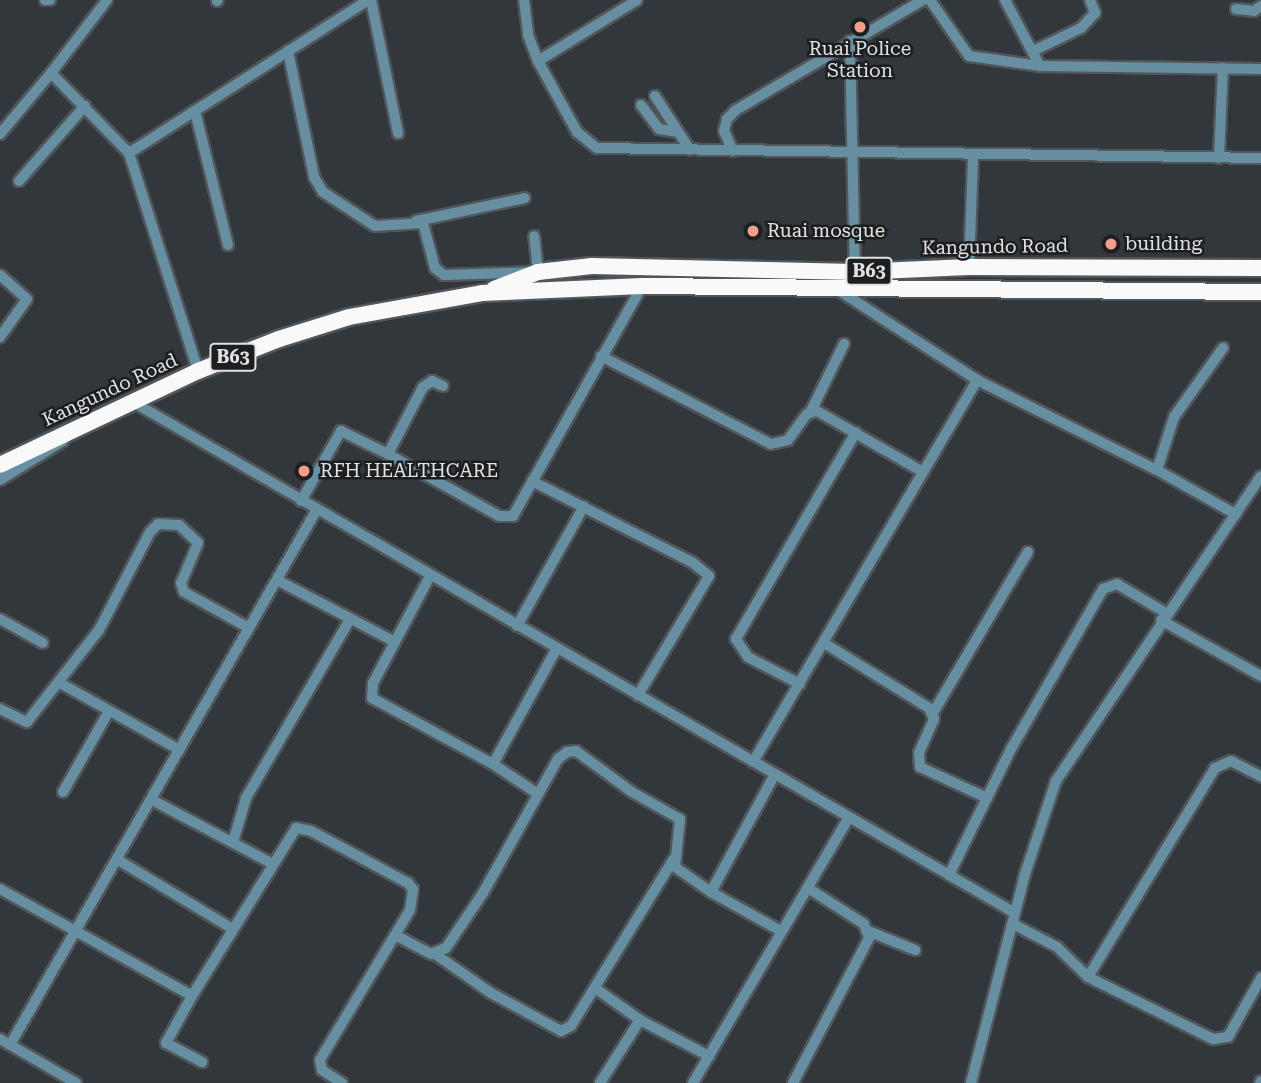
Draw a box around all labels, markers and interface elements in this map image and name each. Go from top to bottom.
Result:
marker: Ruai Police Station [852,19,868,35]
place label: Ruai Police Station [809,38,911,82]
place label: Ruai mosque [767,220,885,242]
marker: Ruai mosque [745,223,761,239]
place label: building [1125,233,1202,255]
street label: Kangundo Road [922,234,1068,260]
marker: building [1103,236,1119,252]
road number: B63 [844,256,894,286]
road number: B63 [208,342,258,372]
street label: Kangundo Road [39,349,181,431]
place label: RFH HEALTHCARE [320,460,498,482]
marker: RFH HEALTHCARE [294,461,314,481]

